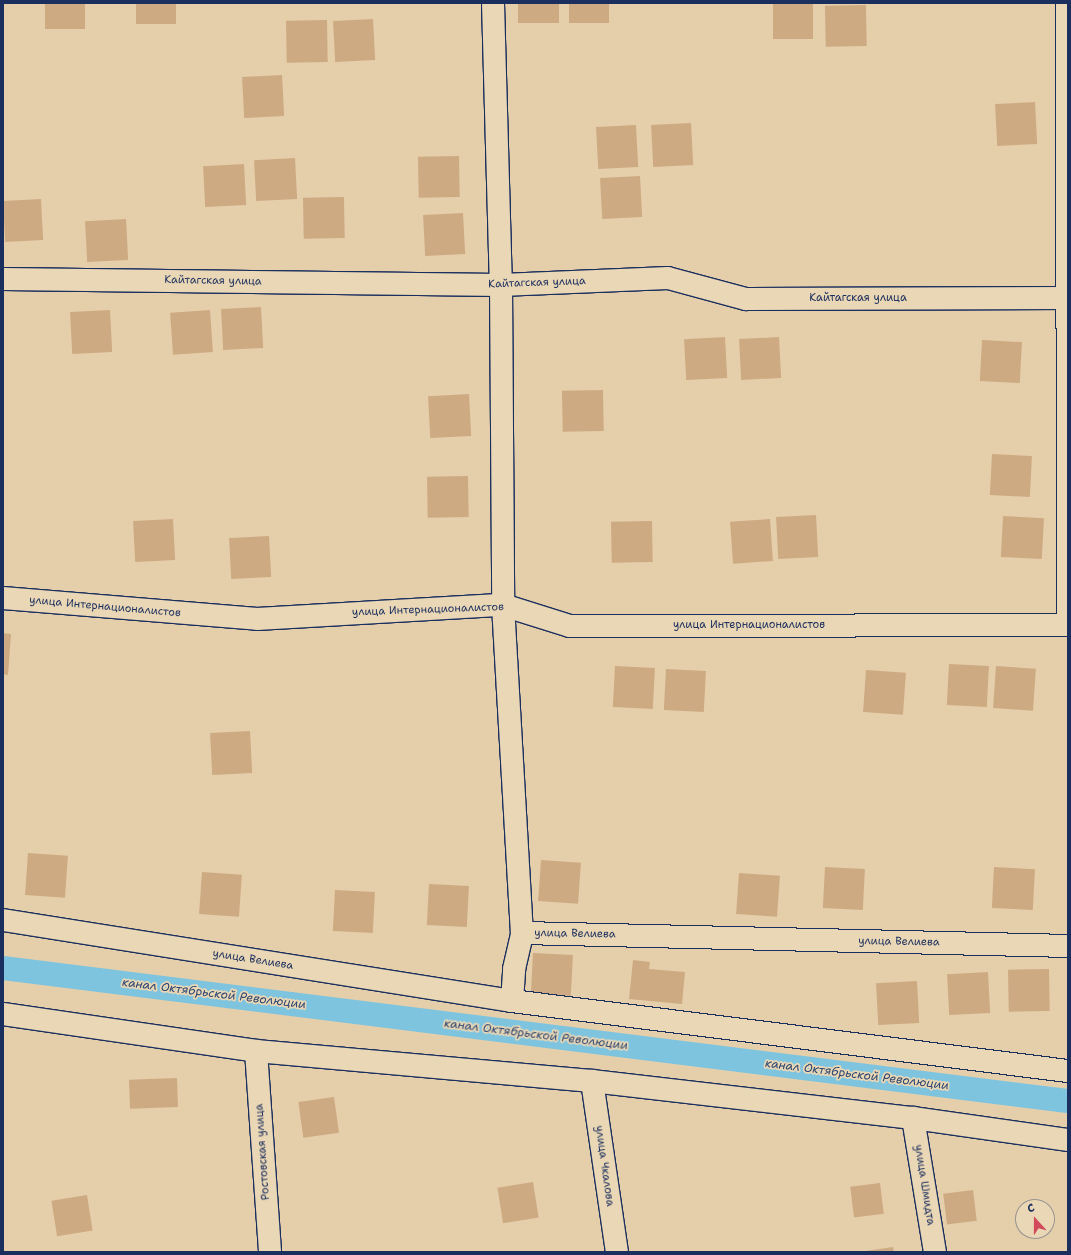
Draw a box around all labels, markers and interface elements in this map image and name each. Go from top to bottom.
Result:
street label: Кайтагская улица [164,274,262,288]
street label: Кайтагская улица [488,275,586,291]
street label: Кайтагская улица [809,291,907,305]
street label: улица Интернационалистов [29,594,181,620]
street label: улица Интернационалистов [352,601,504,619]
street label: улица Интернационалистов [673,618,825,632]
street label: улица Велиева [534,927,616,941]
street label: улица Велиева [858,935,940,949]
street label: улица Велиева [212,947,294,973]
water label: канал Октябрьской Революции [121,976,307,1012]
water label: канал Октябрьской Революции [443,1017,629,1053]
water label: канал Октябрьской Революции [764,1057,950,1093]
street label: Ростовская улица [253,1103,273,1201]
street label: улица Чкалова [592,1125,616,1207]
street label: улица Шмидта [911,1144,937,1226]
north arrow [1015,1199,1055,1239]
text: С [1025,1200,1037,1216]

